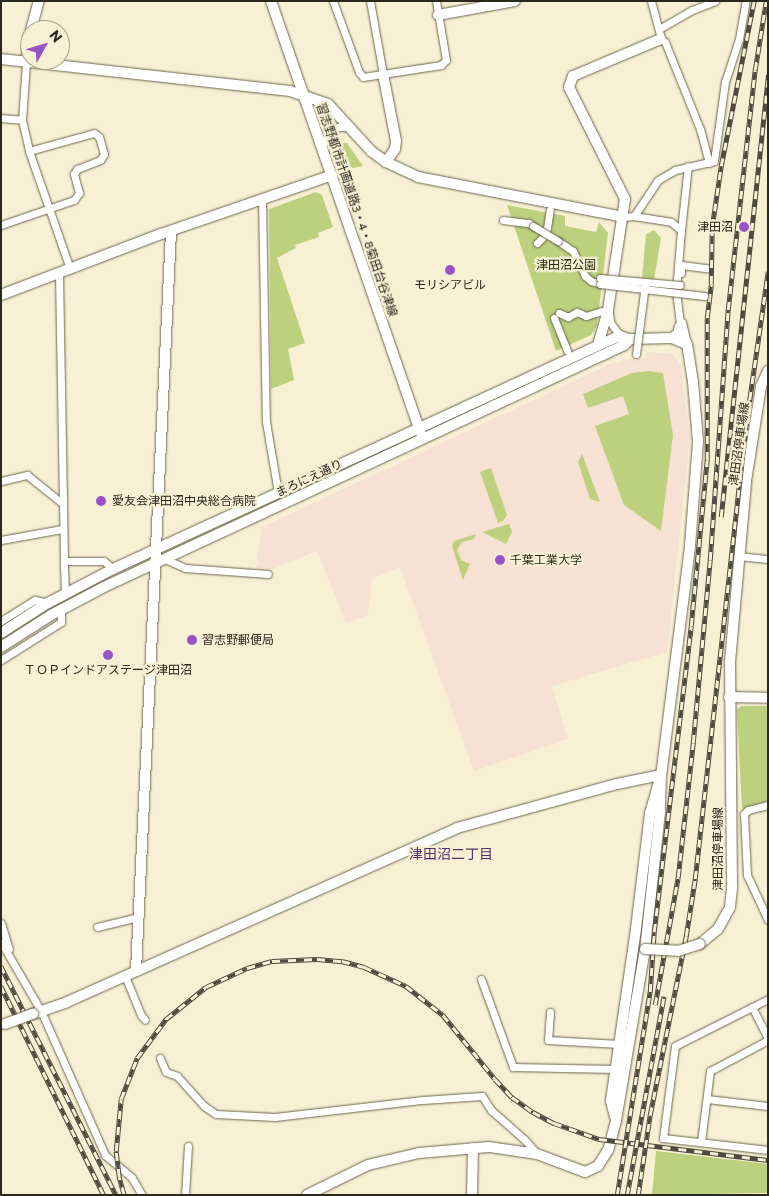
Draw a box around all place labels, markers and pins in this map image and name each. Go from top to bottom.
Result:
place label: 津田沼 [697,220,733,234]
marker: 津田沼 [737,220,751,234]
marker: モリシアビル [444,264,456,276]
place label: モリシアビル [414,278,486,292]
marker: 愛友会津田沼中央総合病院 [94,494,108,508]
place label: 愛友会津田沼中央総合病院 [112,494,256,508]
place label: 千葉工業大学 [510,553,582,567]
marker: 千葉工業大学 [494,554,506,566]
place label: 習志野郵便局 [202,633,274,647]
marker: 習志野郵便局 [186,634,198,646]
marker: ＴＯＰインドアステージ津田沼 [102,649,114,661]
place label: ＴＯＰインドアステージ津田沼 [24,663,192,677]

